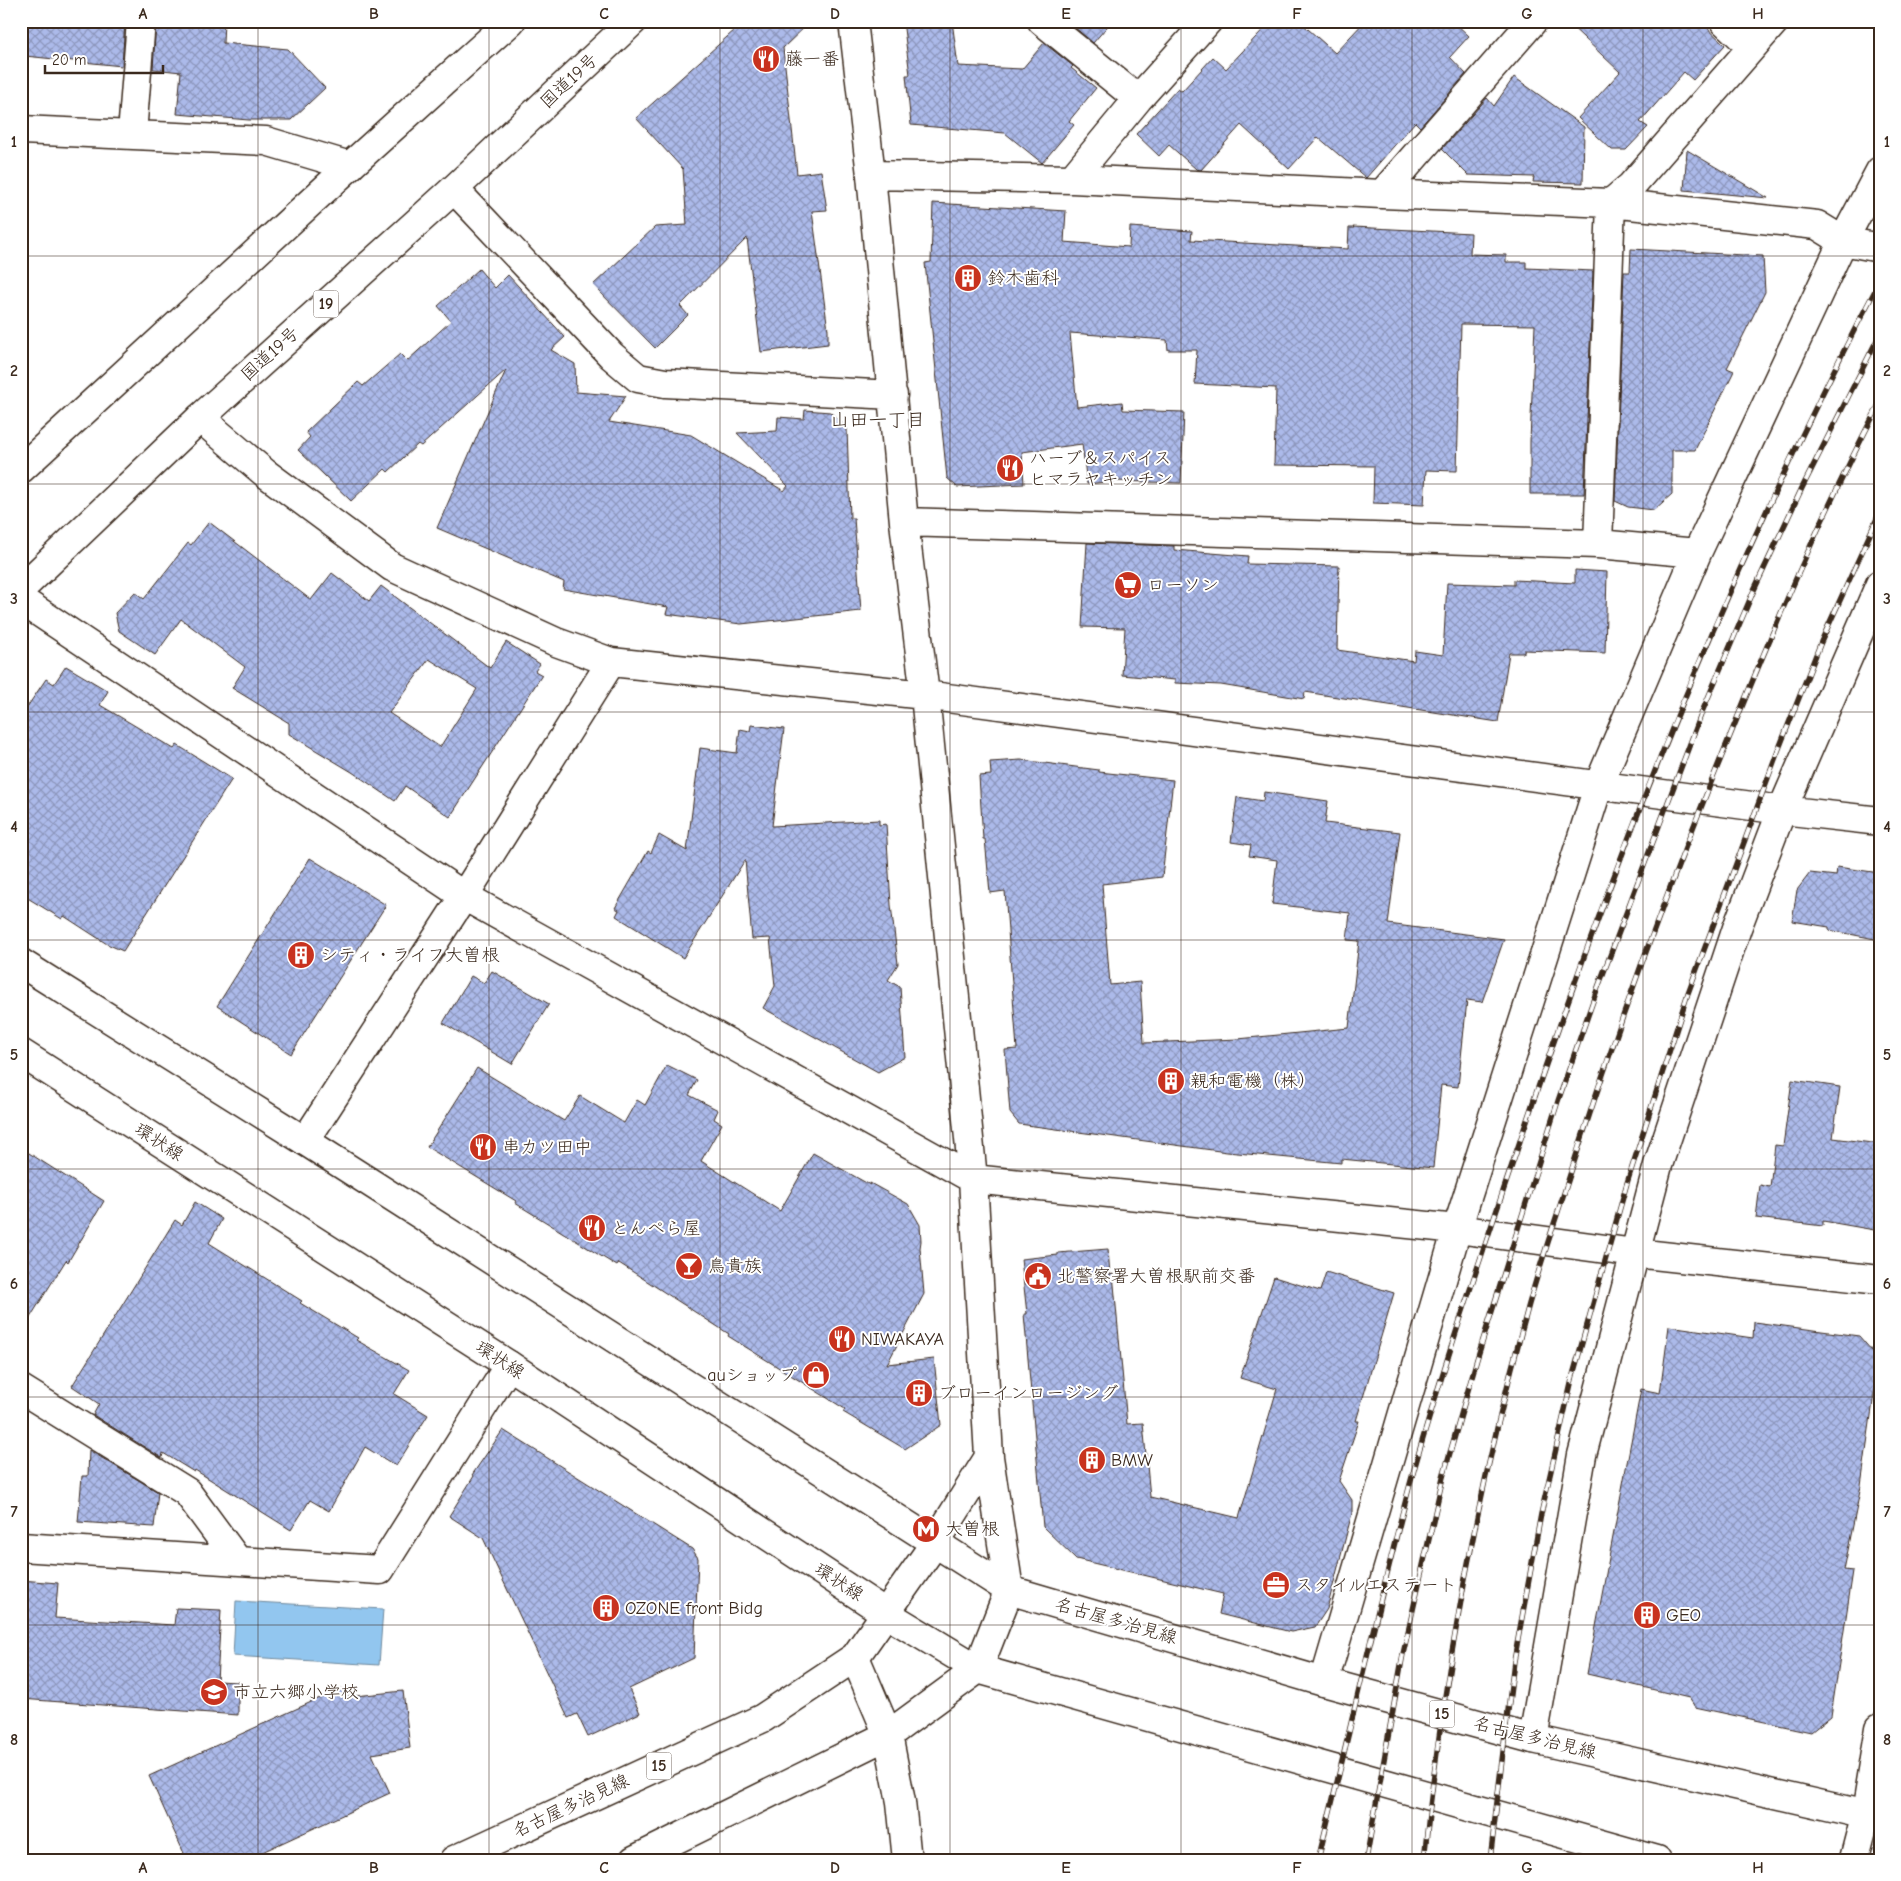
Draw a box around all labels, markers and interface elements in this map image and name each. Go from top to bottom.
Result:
text: A [139,5,148,23]
text: B [369,5,379,23]
text: C [599,5,609,23]
text: D [830,5,840,23]
text: E [1061,5,1071,23]
text: F [1292,5,1302,23]
text: G [1521,5,1533,23]
text: H [1752,5,1764,23]
scale bar [45,42,162,74]
restaurant icon: 藤一番 [751,44,781,74]
street label: 国道19号 [536,49,602,113]
place label: 藤一番 [785,49,839,70]
text: 20 m [52,51,86,69]
text: 1 [11,133,17,151]
text: 1 [1884,133,1890,151]
building icon: 鈴木歯科 [953,263,983,293]
place label: 鈴木歯科 [987,268,1059,289]
road number: 19 [314,290,338,318]
street label: 国道19号 [237,323,303,385]
text: 2 [10,362,18,380]
text: 2 [1883,362,1891,380]
district label: 山田一丁目 [830,409,926,431]
place label: ハーブ＆スパイス ヒマラヤキッチン [1029,448,1173,490]
restaurant icon: ハーブ＆スパイス ヒマラヤキッチン [995,453,1025,483]
supermarket icon: ローソン [1113,570,1143,600]
place label: ローソン [1147,575,1219,596]
text: 3 [10,590,18,608]
text: 3 [1883,590,1891,608]
text: 4 [10,818,18,836]
text: 4 [1883,818,1891,836]
building icon: シティ・ライフ大曽根 [286,940,316,970]
place label: シティ・ライフ大曽根 [320,945,500,966]
text: 5 [10,1046,18,1064]
text: 5 [1883,1046,1891,1064]
building icon: 親和電機（株） [1156,1066,1186,1096]
place label: 親和電機（株） [1190,1071,1316,1092]
street label: 環状線 [131,1118,187,1166]
restaurant icon: 串カツ田中 [468,1132,498,1162]
place label: 串カツ田中 [502,1137,592,1158]
restaurant icon: とんぺら屋 [577,1213,607,1243]
place label: とんぺら屋 [611,1218,701,1239]
bar icon: 鳥貴族 [674,1251,704,1281]
place label: 鳥貴族 [708,1256,762,1277]
public building icon: 北警察署大曽根駅前交番 [1023,1261,1053,1291]
place label: 北警察署大曽根駅前交番 [1057,1266,1255,1287]
text: 6 [10,1275,18,1293]
text: 6 [1883,1275,1891,1293]
restaurant icon: NIWAKAYA [827,1324,857,1354]
place label: NIWAKAYA [861,1329,944,1350]
street label: 環状線 [472,1336,528,1384]
shop icon: auショップ [801,1360,831,1390]
place label: auショップ [707,1365,797,1386]
building icon: ブローインロージング [904,1378,934,1408]
place label: ブローインロージング [938,1383,1118,1404]
building icon: BMW [1077,1445,1107,1475]
place label: BMW [1111,1450,1153,1471]
text: 7 [10,1503,18,1521]
text: 7 [1883,1503,1891,1521]
metro station icon: 大曽根 [911,1514,941,1544]
place label: 大曽根 [945,1519,1000,1540]
street label: 環状線 [811,1558,867,1606]
office icon: スタイルエステート [1261,1570,1291,1600]
place label: スタイルエステート [1295,1575,1457,1596]
building icon: OZONE front Bidg [591,1593,621,1623]
street label: 名古屋多治見線 [1053,1594,1179,1648]
place label: OZONE front Bidg [625,1598,763,1619]
building icon: GEO [1632,1600,1662,1630]
place label: GEO [1666,1605,1701,1626]
school or university icon: 市立六郷小学校 [199,1677,229,1707]
place label: 市立六郷小学校 [233,1682,359,1703]
road number: 15 [1430,1700,1454,1728]
street label: 名古屋多治見線 [1471,1713,1599,1763]
text: 8 [10,1731,18,1749]
text: 8 [1883,1731,1891,1749]
road number: 15 [646,1752,672,1780]
street label: 名古屋多治見線 [509,1770,633,1842]
text: A [139,1859,148,1877]
text: B [369,1859,379,1877]
text: C [599,1859,609,1877]
text: D [830,1859,840,1877]
text: E [1061,1859,1071,1877]
text: F [1292,1859,1302,1877]
text: G [1521,1859,1533,1877]
text: H [1752,1859,1764,1877]

